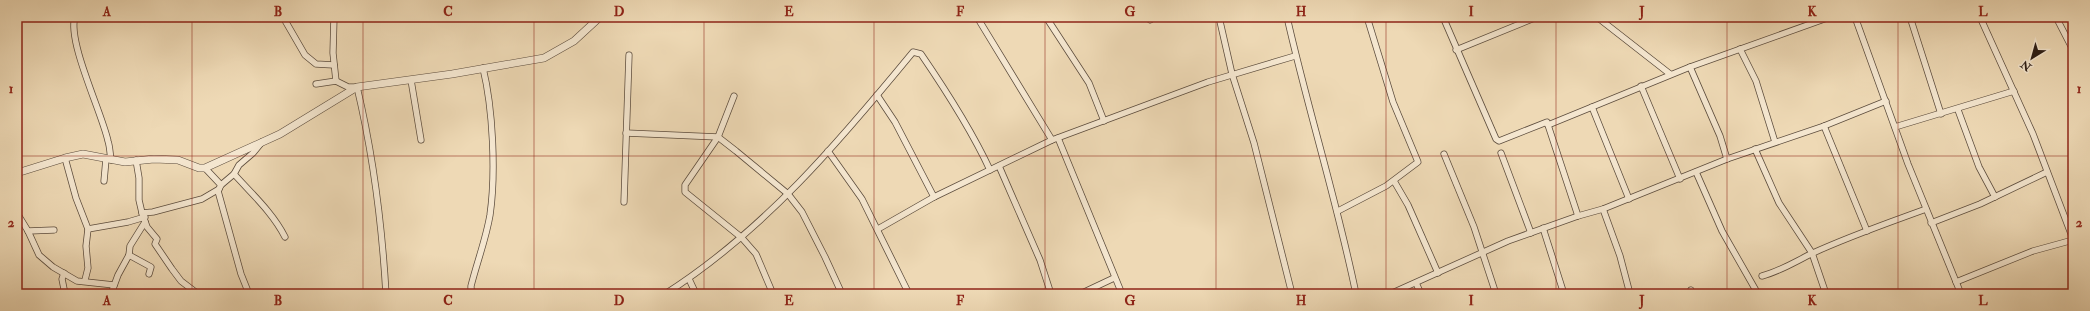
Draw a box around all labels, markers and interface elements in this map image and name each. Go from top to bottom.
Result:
text: A [102,4,112,20]
text: B [274,4,282,20]
text: C [443,4,453,20]
text: D [614,4,625,20]
text: E [784,4,794,20]
text: F [956,4,965,20]
text: G [1125,4,1136,20]
text: H [1296,4,1307,20]
text: I [1468,4,1474,20]
text: J [1638,4,1645,21]
text: K [1807,4,1817,20]
text: L [1978,4,1988,20]
north arrow [2012,38,2052,78]
text: N [2018,57,2035,74]
text: 1 [9,81,14,97]
text: 1 [2077,81,2082,97]
text: 2 [8,215,15,231]
text: 2 [2076,215,2083,231]
text: A [102,293,112,309]
text: B [274,293,282,309]
text: C [443,293,453,309]
text: D [614,293,625,309]
text: E [784,293,794,309]
text: F [956,293,965,309]
text: G [1125,293,1136,309]
text: H [1296,293,1307,309]
text: I [1468,293,1474,309]
text: J [1638,293,1645,310]
text: K [1807,293,1817,309]
text: L [1978,293,1988,309]

